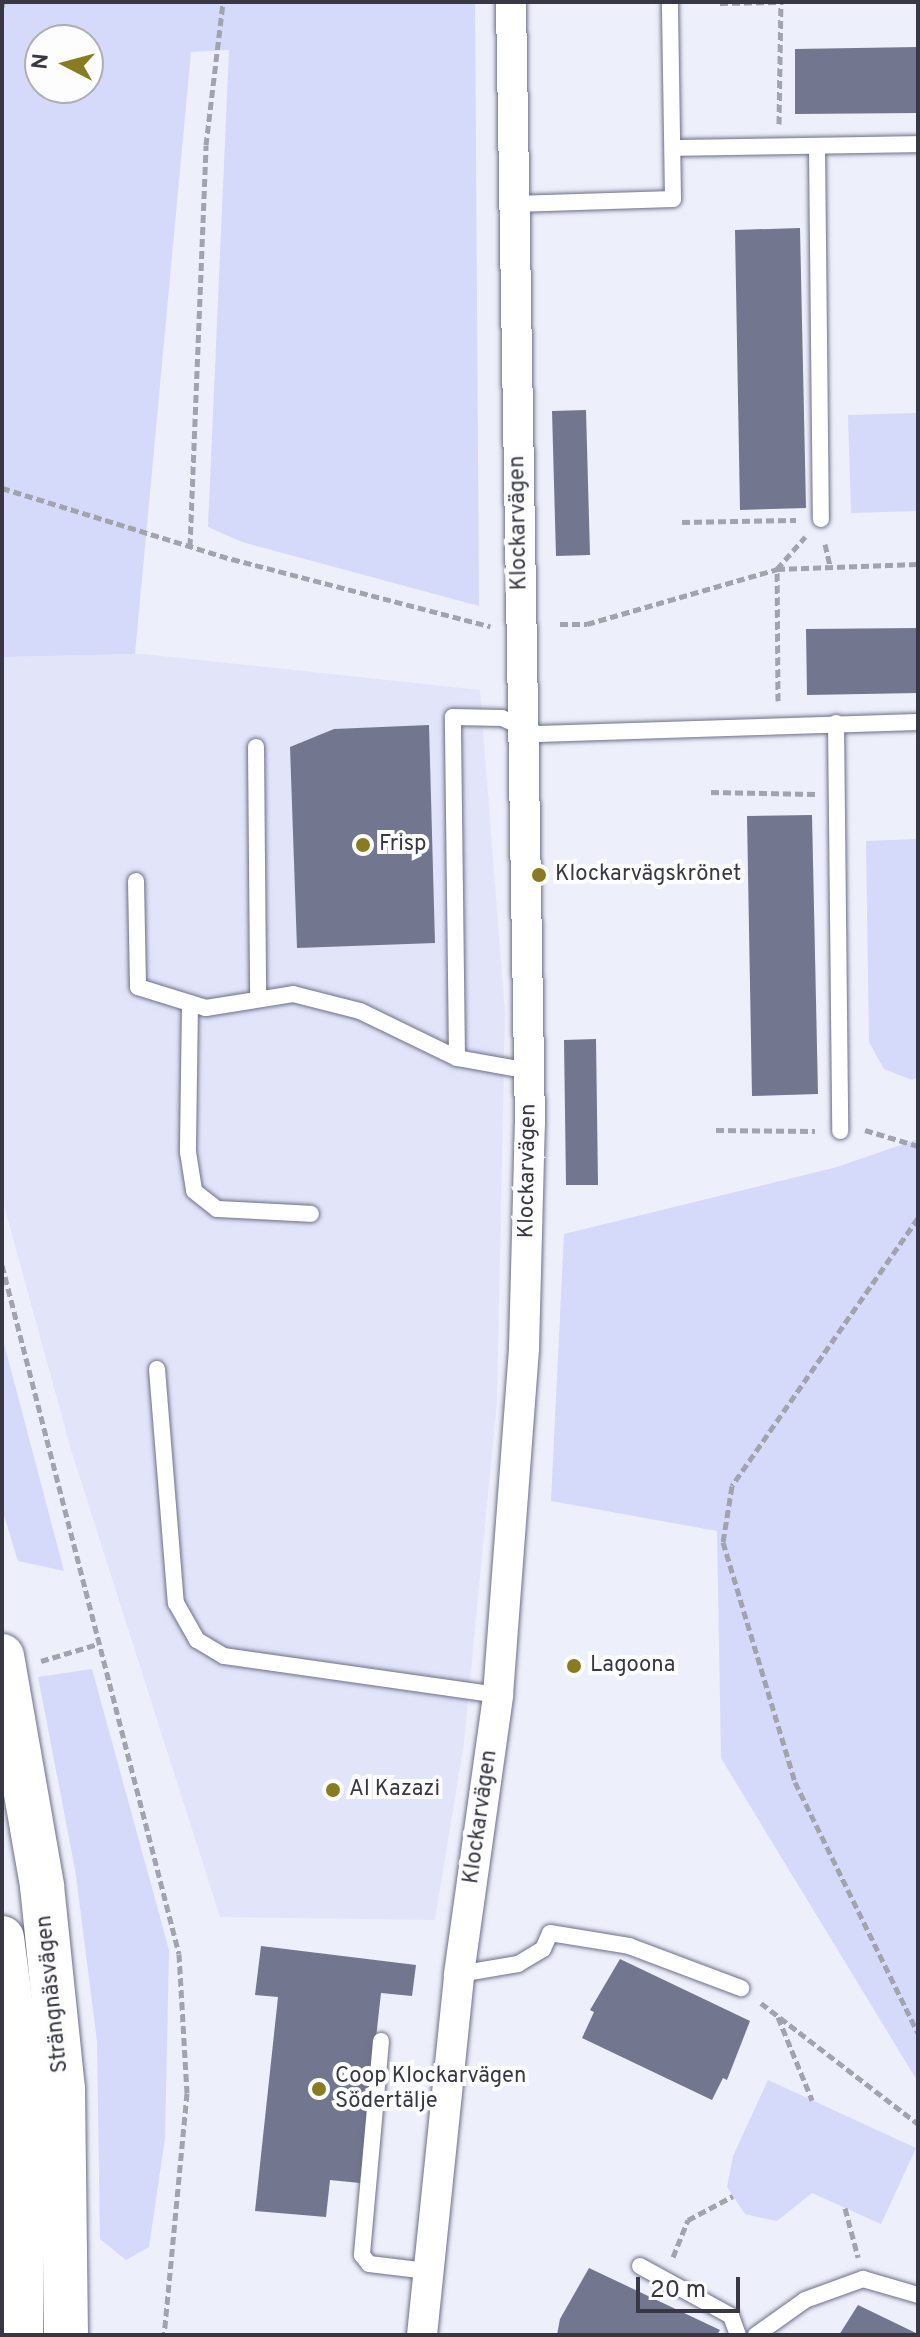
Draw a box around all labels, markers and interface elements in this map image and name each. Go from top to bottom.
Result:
north arrow [24,24,104,104]
text: N [27,52,56,71]
street label: Klockarvägen [505,455,533,591]
place label: Frisp [379,832,426,858]
marker: Frisp [354,836,372,854]
place label: Klockarvägskrönet [555,862,741,888]
marker: Klockarvägskrönet [530,866,548,884]
street label: Klockarvägen [514,1103,542,1239]
place label: Lagoona [590,1653,675,1679]
marker: Lagoona [565,1657,583,1675]
street label: Klockarvägen [459,1748,503,1886]
place label: Al Kazazi [349,1777,440,1803]
marker: Al Kazazi [324,1781,342,1799]
street label: Strängnäsvägen [32,1914,74,2074]
place label: Coop Klockarvägen Södertälje [335,2063,527,2114]
marker: Coop Klockarvägen Södertälje [310,2080,328,2098]
scale bar [640,2261,744,2311]
text: 20 m [650,2276,706,2306]

